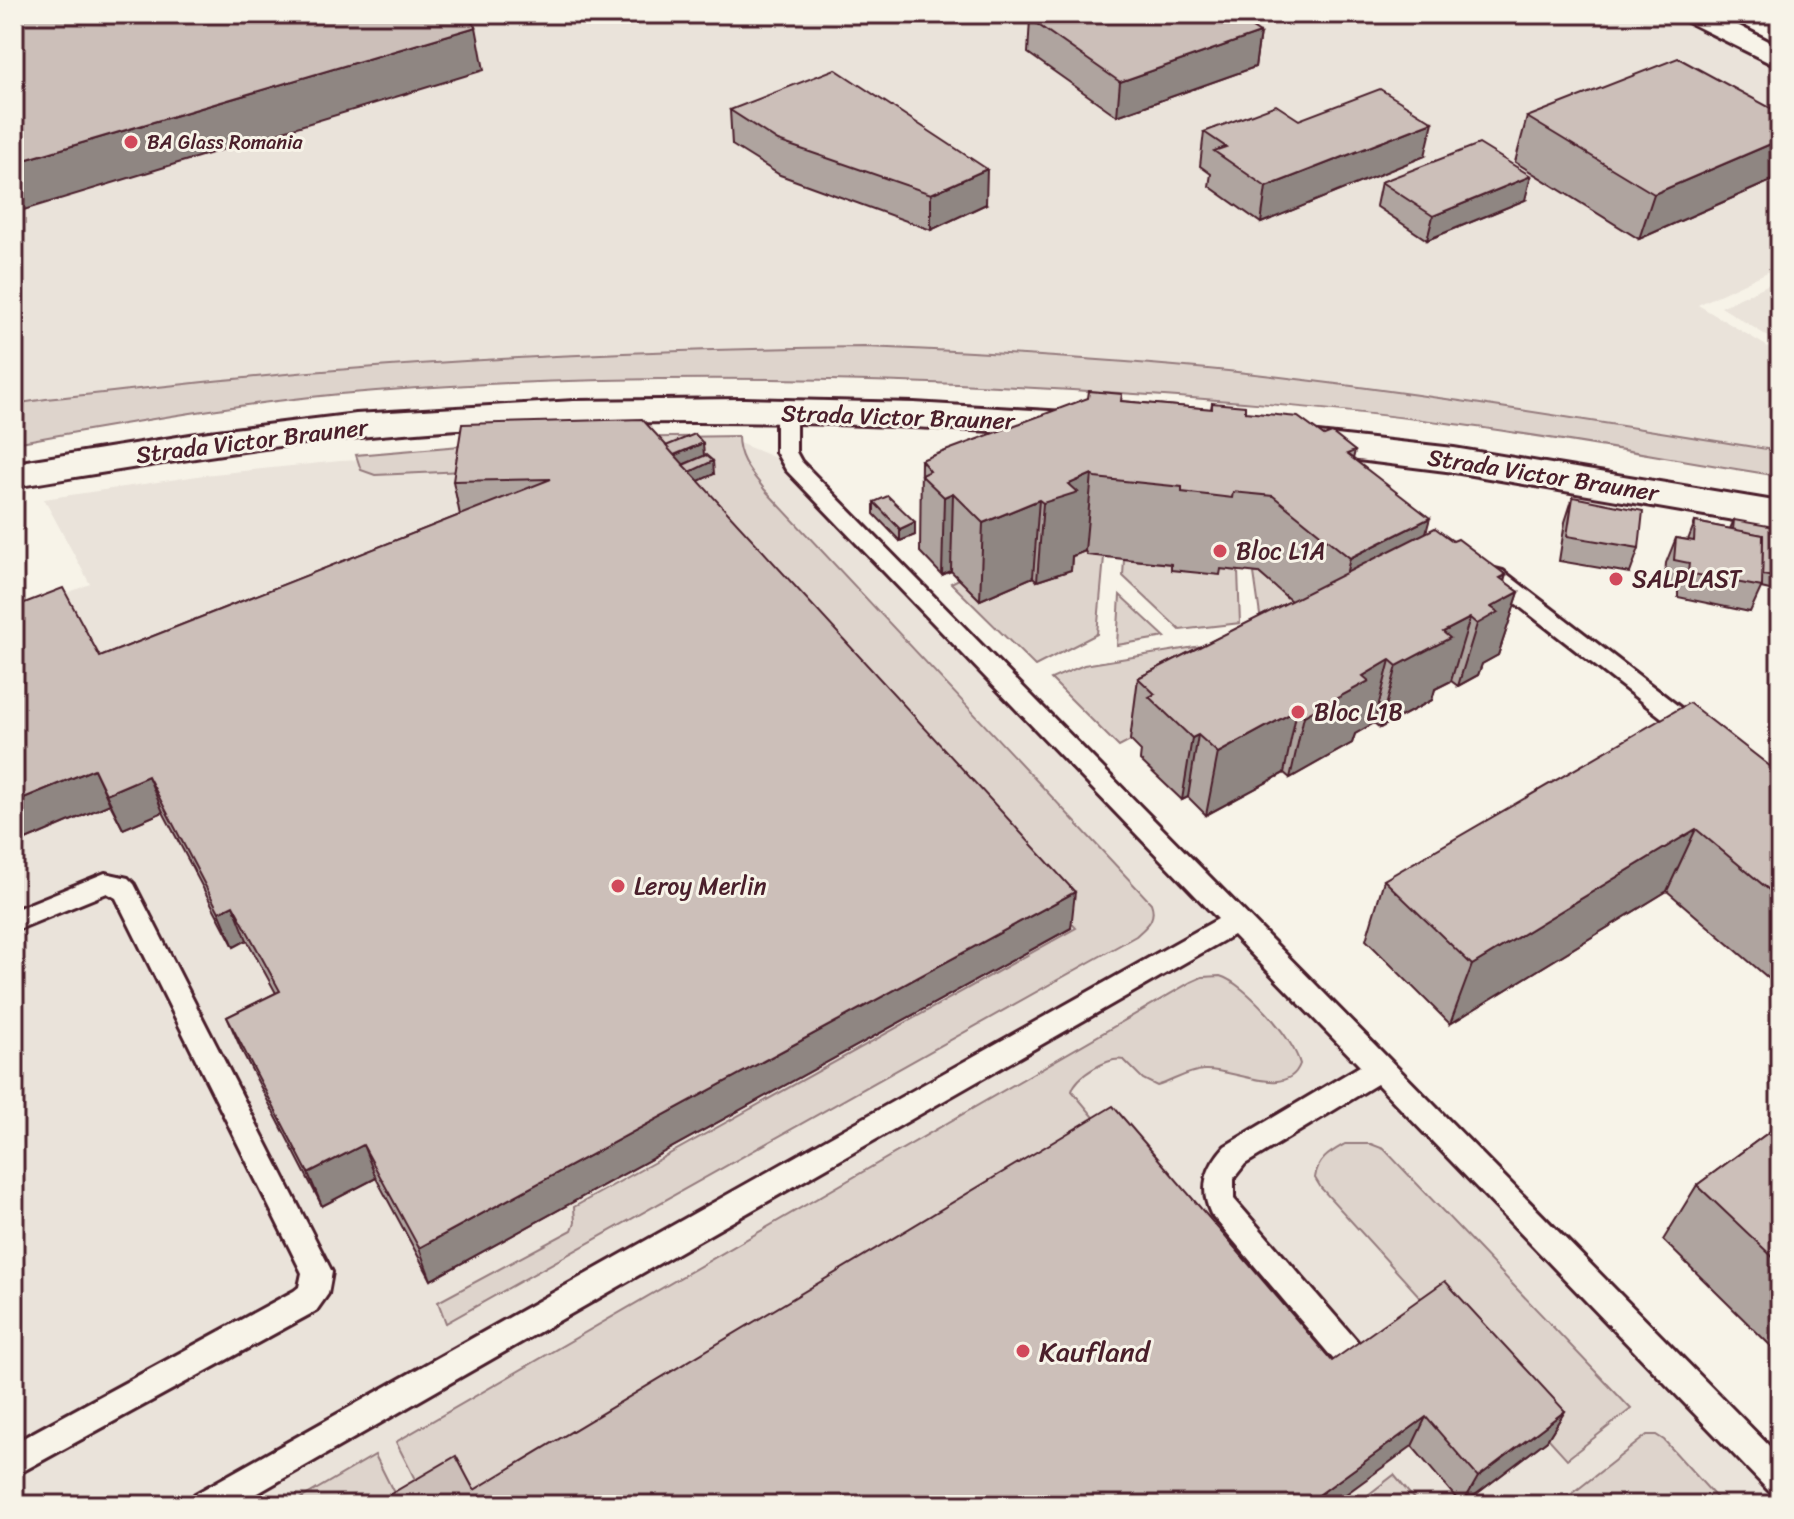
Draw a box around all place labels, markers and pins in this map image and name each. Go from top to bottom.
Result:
place label: BA Glass Romania [147,125,304,160]
marker: BA Glass Romania [122,133,140,151]
place label: Bloc L1A [1236,530,1326,572]
marker: Bloc L1A [1211,542,1229,560]
place label: SALPLAST [1632,558,1743,600]
marker: SALPLAST [1607,570,1625,588]
place label: Bloc L1B [1314,691,1403,733]
marker: Bloc L1B [1289,703,1307,721]
place label: Leroy Merlin [634,865,767,907]
marker: Leroy Merlin [609,877,627,895]
place label: Kaufland [1039,1327,1152,1376]
marker: Kaufland [1014,1342,1032,1360]

